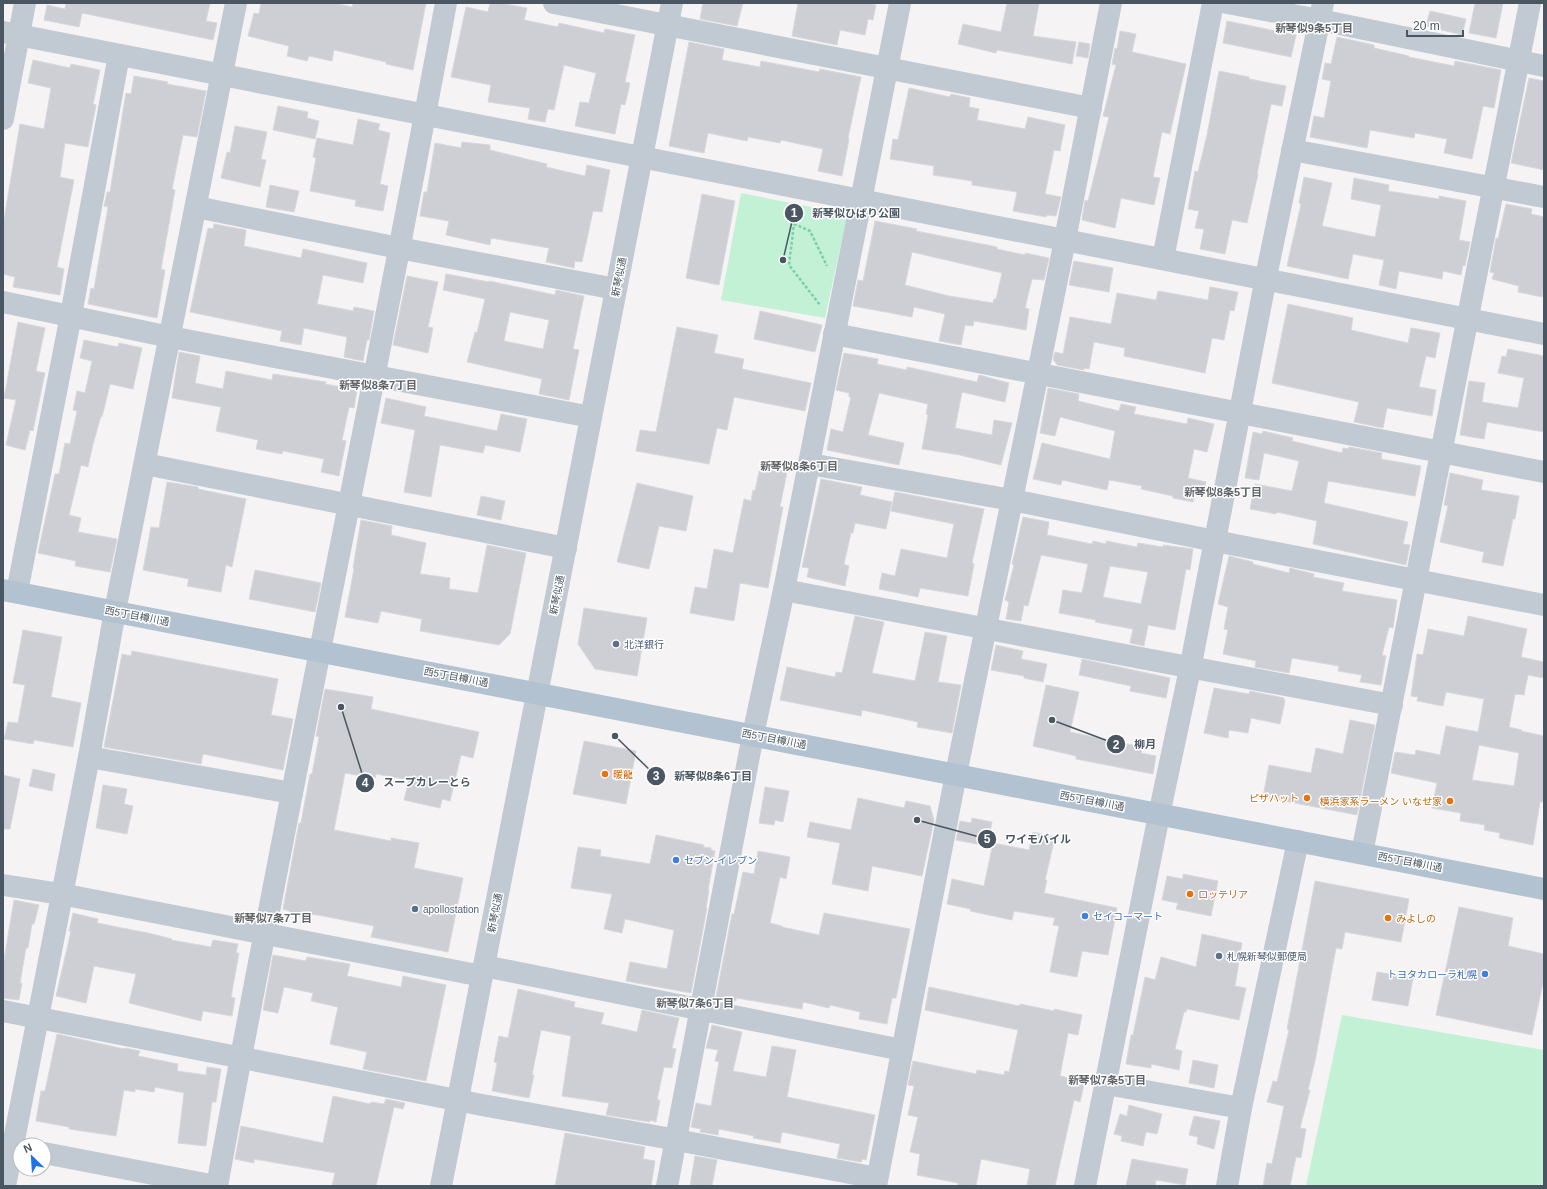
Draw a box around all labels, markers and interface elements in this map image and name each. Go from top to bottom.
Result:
scale bar [1407,12,1463,38]
text: 20 m [1413,19,1440,33]
district label: 新琴似9条5丁目 [1275,22,1353,34]
callout: 新琴似ひばり公園 [784,202,908,225]
text: 1 [791,206,798,220]
text: 新琴似ひばり公園 [812,207,900,219]
street label: 新琴似通 [610,256,628,298]
district label: 新琴似8条7丁目 [339,379,417,391]
district label: 新琴似8条6丁目 [760,460,838,472]
district label: 新琴似8条5丁目 [1184,486,1262,498]
street label: 新琴似通 [548,574,566,616]
street label: 西5丁目樽川通 [104,604,170,628]
marker: 北洋銀行 [611,639,621,649]
place label: 北洋銀行 [624,639,664,650]
street label: 西5丁目樽川通 [423,665,489,689]
street label: 西5丁目樽川通 [741,727,807,751]
callout: 柳月 [1106,733,1164,756]
text: 2 [1113,738,1120,752]
text: 柳月 [1134,738,1156,750]
callout: 新琴似8条6丁目 [646,765,760,788]
marker: 暖龍 [600,769,610,779]
place label: 暖龍 [613,769,633,780]
text: 3 [653,769,660,783]
text: 新琴似8条6丁目 [674,770,752,782]
callout: スープカレーとら [355,771,479,794]
text: 4 [362,776,369,790]
text: スープカレーとら [383,776,471,788]
street label: 西5丁目樽川通 [1059,789,1125,813]
place label: ピザハット [1249,793,1299,804]
marker: ピザハット [1302,793,1312,803]
place label: 横浜家系ラーメン いなせ家 [1320,796,1442,807]
marker: 横浜家系ラーメン いなせ家 [1445,796,1455,806]
callout: ワイモバイル [977,827,1079,850]
text: 5 [984,832,991,846]
text: ワイモバイル [1005,833,1071,845]
street label: 西5丁目樽川通 [1377,850,1443,874]
marker: セブン-イレブン [671,855,681,865]
place label: セブン-イレブン [684,855,757,866]
marker: ロッテリア [1185,889,1195,899]
place label: ロッテリア [1198,889,1248,900]
street label: 新琴似通 [486,892,504,934]
marker: apollostation [410,904,420,914]
place label: apollostation [423,904,479,915]
marker: セイコーマート [1080,911,1090,921]
place label: セイコーマート [1093,911,1163,922]
district label: 新琴似7条7丁目 [234,912,312,924]
marker: みよしの [1383,913,1393,923]
place label: みよしの [1396,913,1436,924]
marker: 札幌新琴似郵便局 [1214,951,1224,961]
place label: 札幌新琴似郵便局 [1227,951,1307,962]
place label: トヨタカローラ札幌 [1387,969,1477,980]
marker: トヨタカローラ札幌 [1480,969,1490,979]
district label: 新琴似7条6丁目 [656,997,734,1009]
district label: 新琴似7条5丁目 [1068,1074,1146,1086]
north arrow [12,1137,52,1177]
text: N [22,1141,34,1155]

